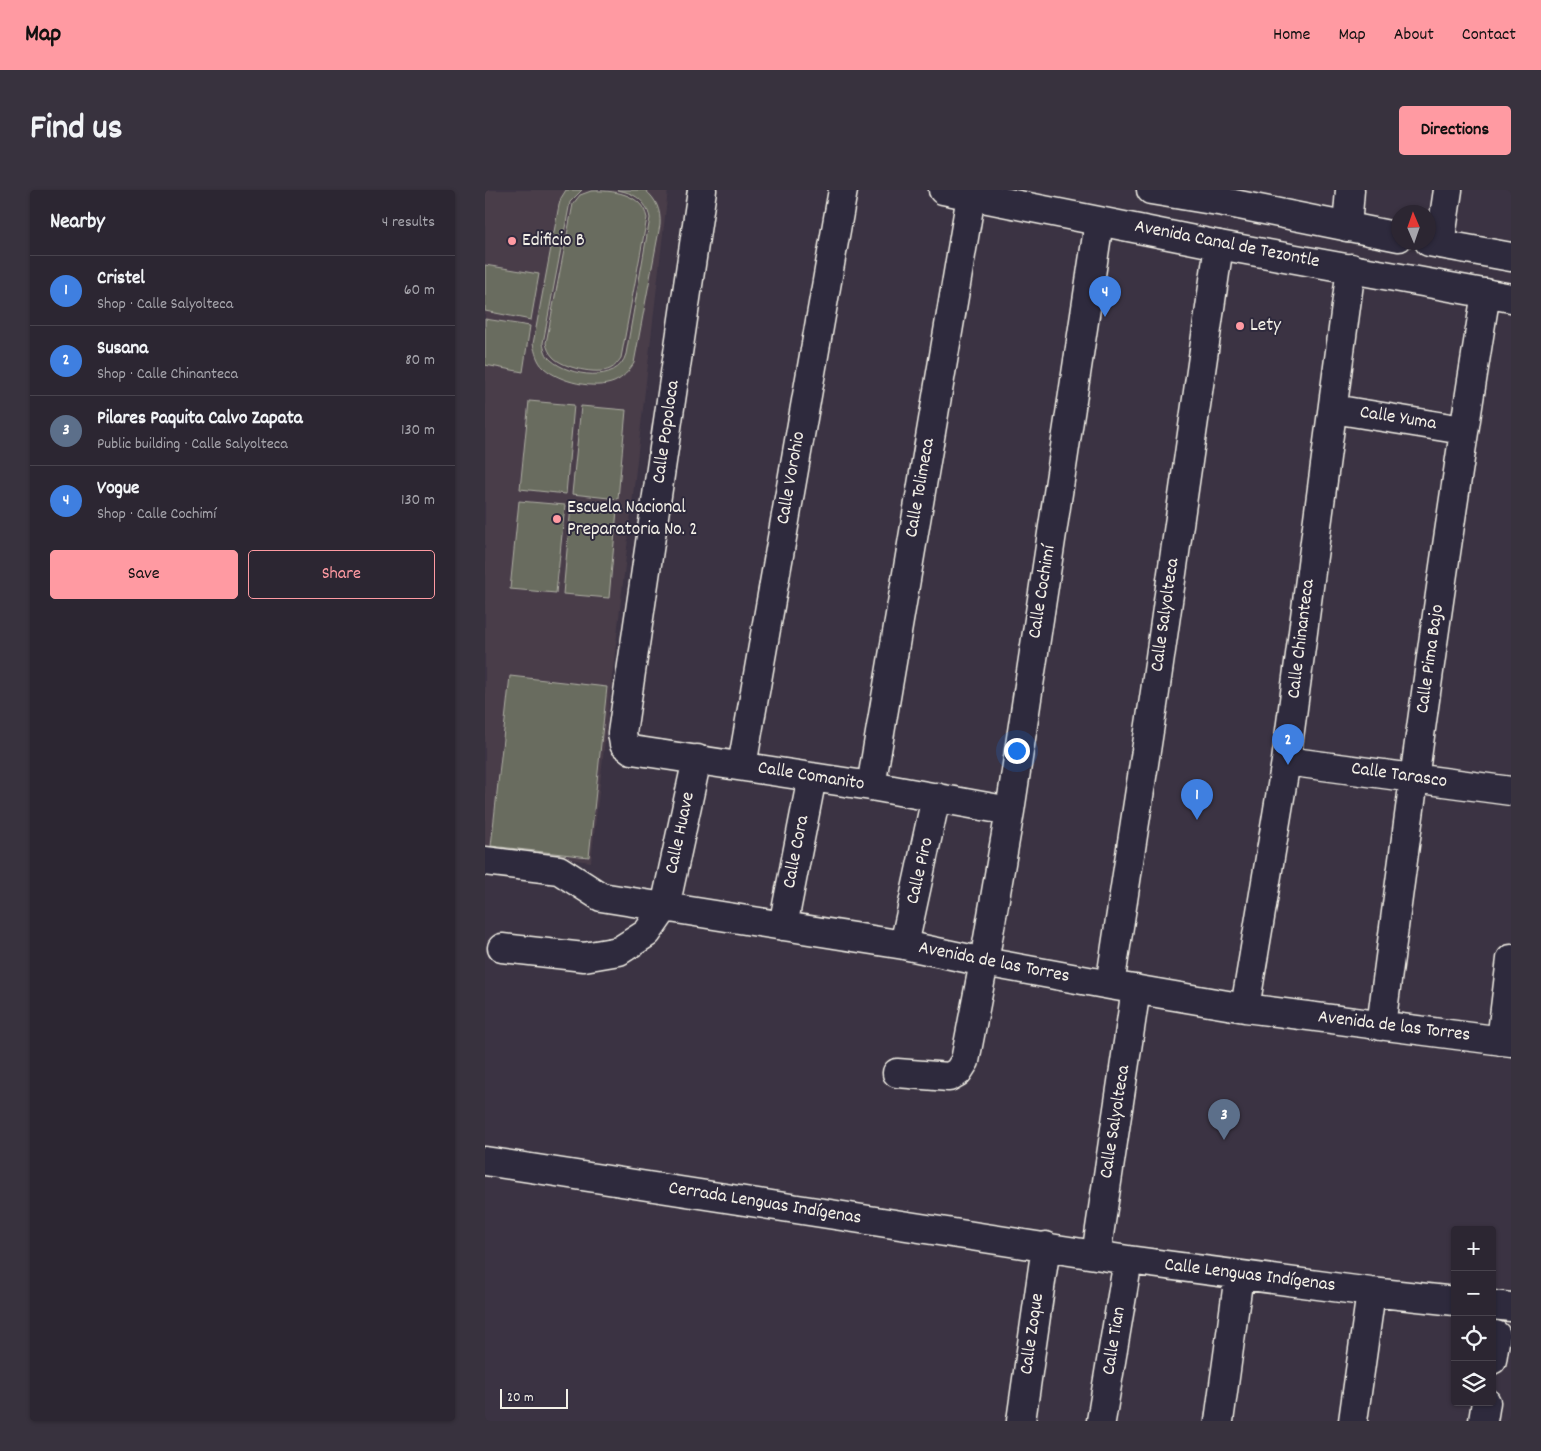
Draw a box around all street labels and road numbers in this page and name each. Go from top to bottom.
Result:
street label: Avenida Canal de Tezontle [1132,214,1322,276]
street label: Calle Popoloca [646,378,688,485]
street label: Calle Yuma [1358,400,1439,439]
street label: Calle Vorohio [771,429,813,527]
street label: Calle Tolimeca [899,435,943,540]
street label: Calle Cochimí [1022,542,1064,641]
street label: Calle Salyolteca [1145,555,1187,674]
street label: Calle Chinanteca [1281,577,1323,700]
street label: Calle Pima Bajo [1410,603,1452,715]
street label: Calle Comanito [756,755,866,799]
street label: Calle Tarasco [1349,756,1449,796]
street label: Calle Huave [659,790,703,876]
street label: Calle Cora [777,812,818,891]
street label: Calle Piro [900,835,942,907]
street label: Avenida de las Torres [916,935,1072,991]
street label: Avenida de las Torres [1316,1004,1472,1050]
street label: Calle Salyolteca [1094,1062,1138,1181]
street label: Cerrada Lenguas Indígenas [667,1175,863,1233]
street label: Calle Lenguas Indígenas [1163,1252,1337,1300]
street label: Calle Zoque [1014,1292,1052,1376]
street label: Calle Tian [1096,1305,1134,1377]

